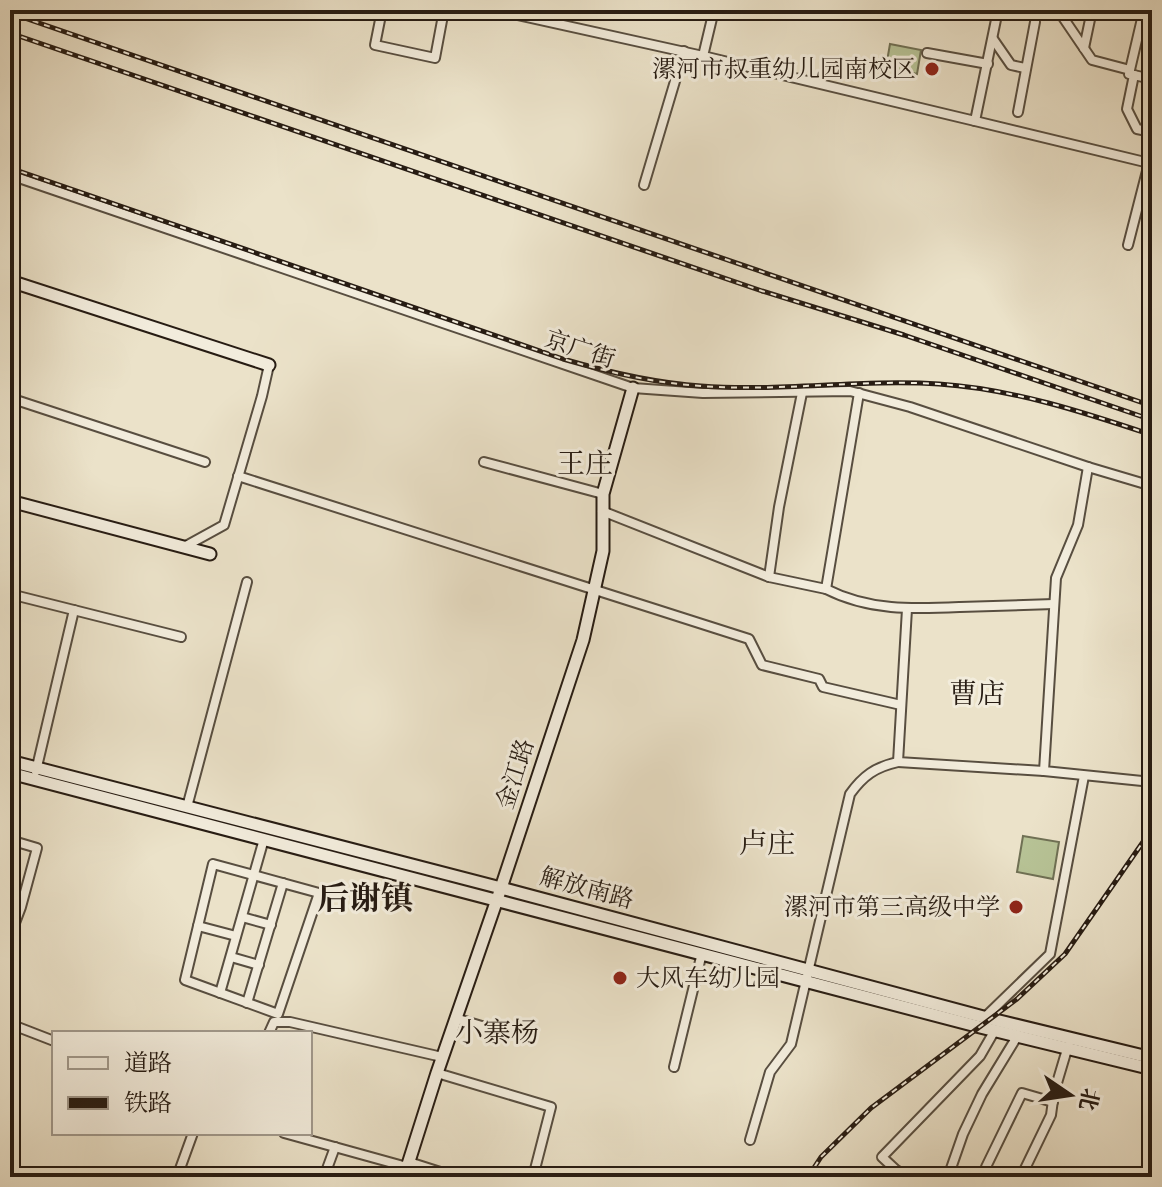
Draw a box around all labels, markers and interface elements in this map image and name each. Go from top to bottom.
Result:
place label: 漯河市叔重幼儿园南校区 [652,55,916,85]
marker: 漯河市叔重幼儿园南校区 [923,60,941,78]
street label: 京广街 [541,325,619,375]
district label: 王庄 [557,447,613,482]
district label: 曹店 [949,677,1005,712]
street label: 金江路 [491,735,541,813]
district label: 卢庄 [739,827,795,862]
street label: 解放南路 [536,862,637,916]
district label: 后谢镇 [317,879,413,919]
place label: 漯河市第三高级中学 [784,893,1000,923]
marker: 漯河市第三高级中学 [1007,898,1025,916]
place label: 大风车幼儿园 [636,964,780,994]
marker: 大风车幼儿园 [611,969,629,987]
district label: 小寨杨 [455,1016,539,1051]
legend [52,1031,312,1135]
text: 道路 [124,1049,172,1079]
north arrow [1030,1055,1110,1135]
text: 北 [1072,1085,1104,1113]
text: 铁路 [124,1089,172,1119]

